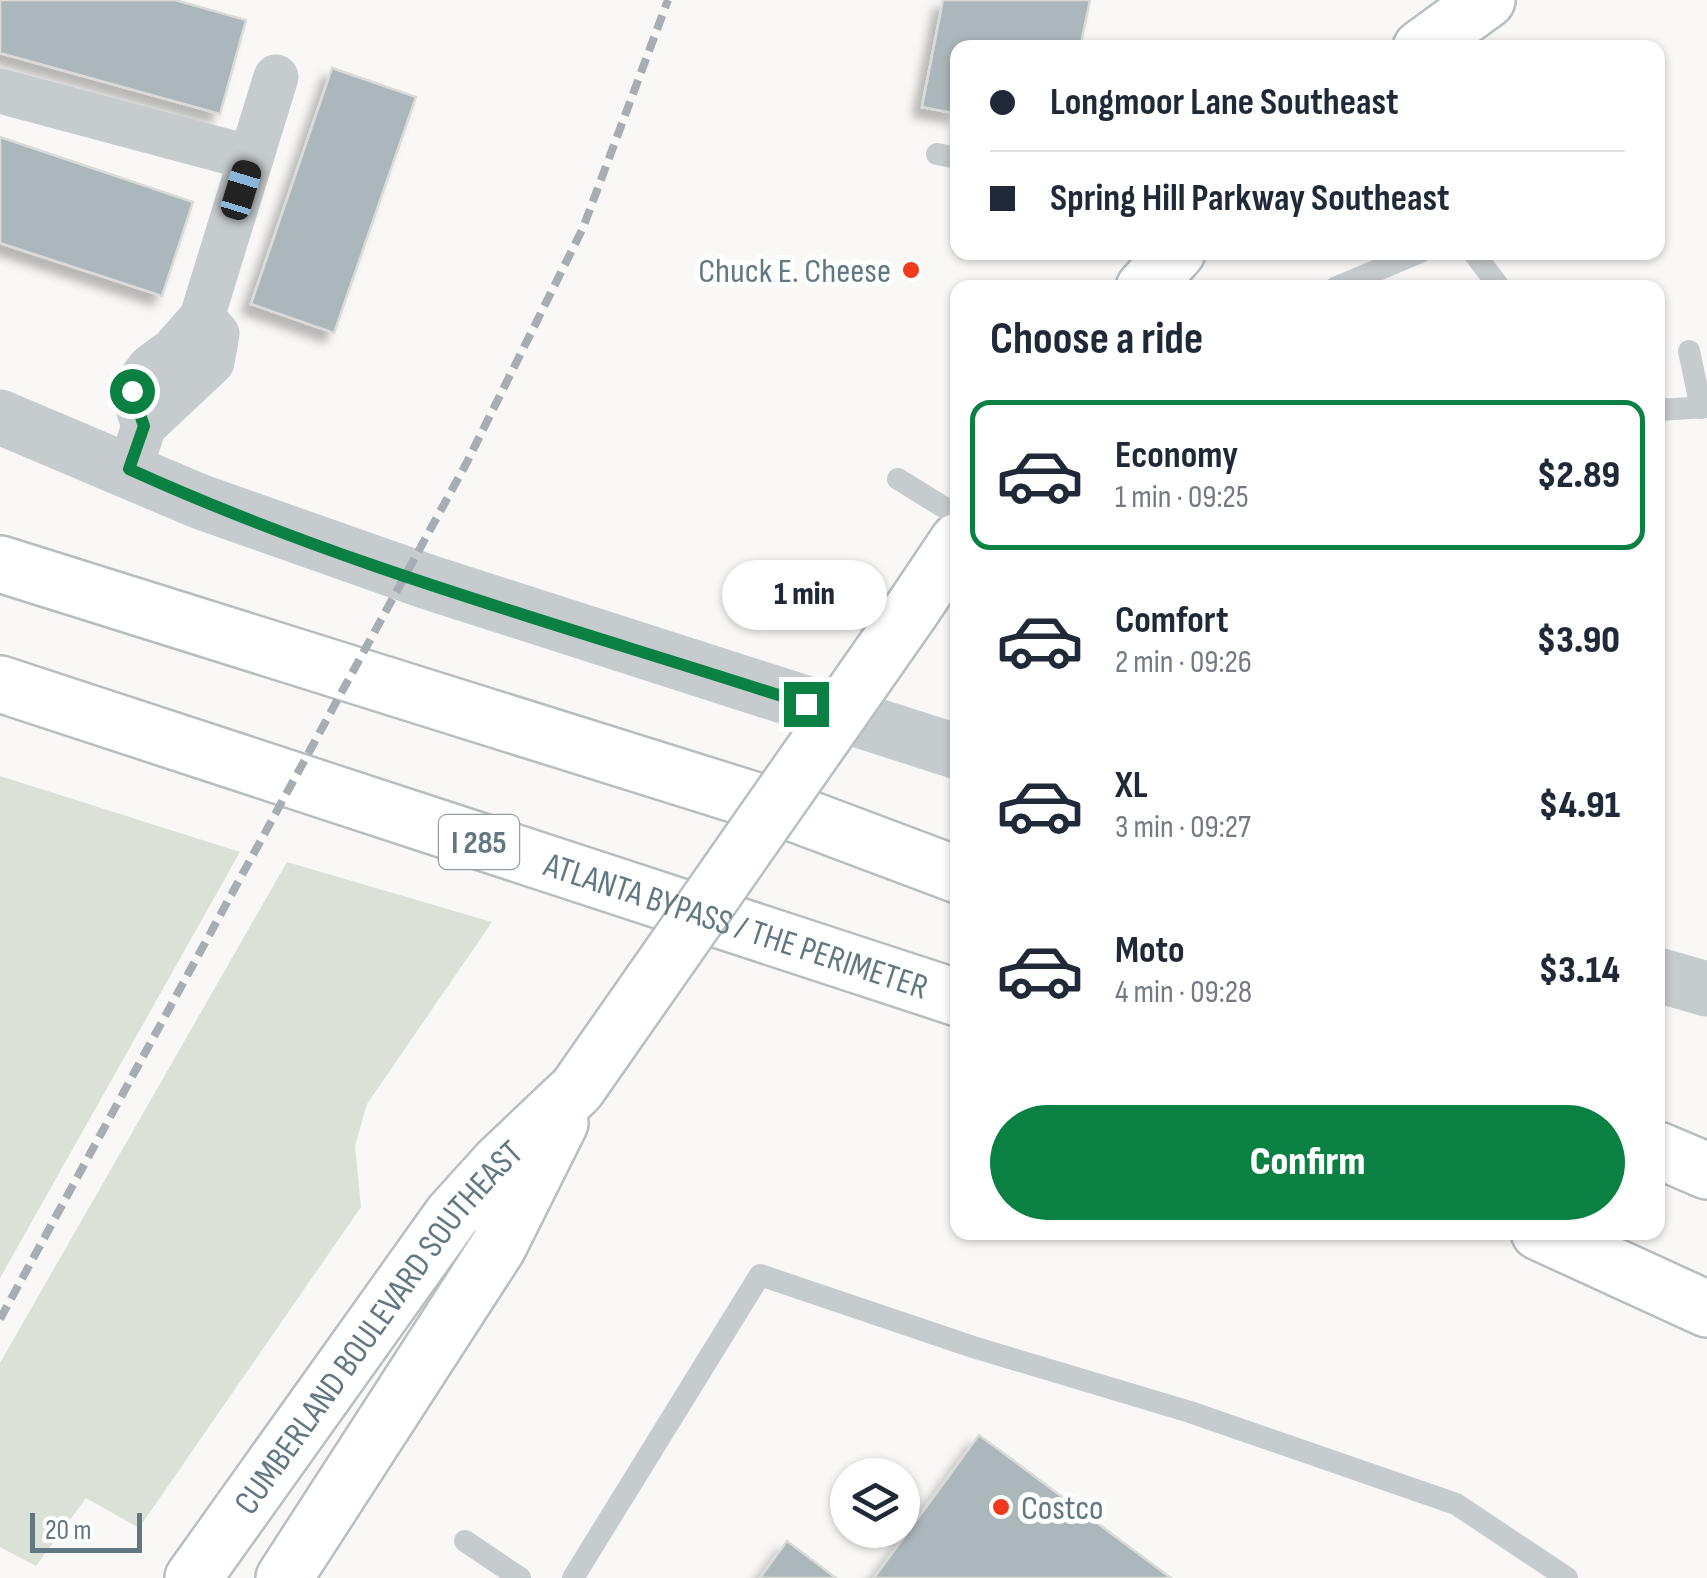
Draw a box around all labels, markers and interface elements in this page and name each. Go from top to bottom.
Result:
text: Longmoor Lane Southeast [1050,80,1399,125]
car [218,157,264,223]
text: Spring Hill Parkway Southeast [1050,176,1450,221]
place label: Chuck E. Cheese [698,250,891,293]
marker: Chuck E. Cheese [900,259,922,281]
text: Choose a ride [990,312,1203,367]
route start [110,369,155,414]
icon: car [995,430,1085,520]
text: Economy [1115,433,1238,478]
text: $2.89 [1537,453,1620,498]
text: 1 min · 09:25 [1115,478,1249,517]
callout: 1 min [724,559,888,629]
text: 1 min [774,575,835,614]
icon: car [995,595,1085,685]
text: Comfort [1115,598,1229,643]
text: $3.90 [1537,618,1620,663]
text: 2 min · 09:26 [1115,643,1252,682]
route end [784,682,829,727]
icon: car [995,760,1085,850]
text: XL [1115,763,1148,808]
text: $4.91 [1539,783,1620,828]
text: 3 min · 09:27 [1115,808,1251,847]
road number: I 285 [439,815,519,869]
street label: ATLANTA BYPASS / THE PERIMETER [538,844,933,1010]
icon: car [995,925,1085,1015]
text: Moto [1115,928,1185,973]
text: $3.14 [1539,948,1620,993]
text: 4 min · 09:28 [1115,973,1252,1012]
button: Confirm [990,1105,1625,1220]
street label: CUMBERLAND BOULEVARD SOUTHEAST [225,1132,532,1523]
map controls [830,1458,920,1548]
button: layers [830,1458,920,1548]
place label: Costco [1021,1487,1104,1530]
marker: Costco [990,1496,1012,1518]
scale bar [30,1508,142,1552]
text: 20 m [45,1514,91,1547]

